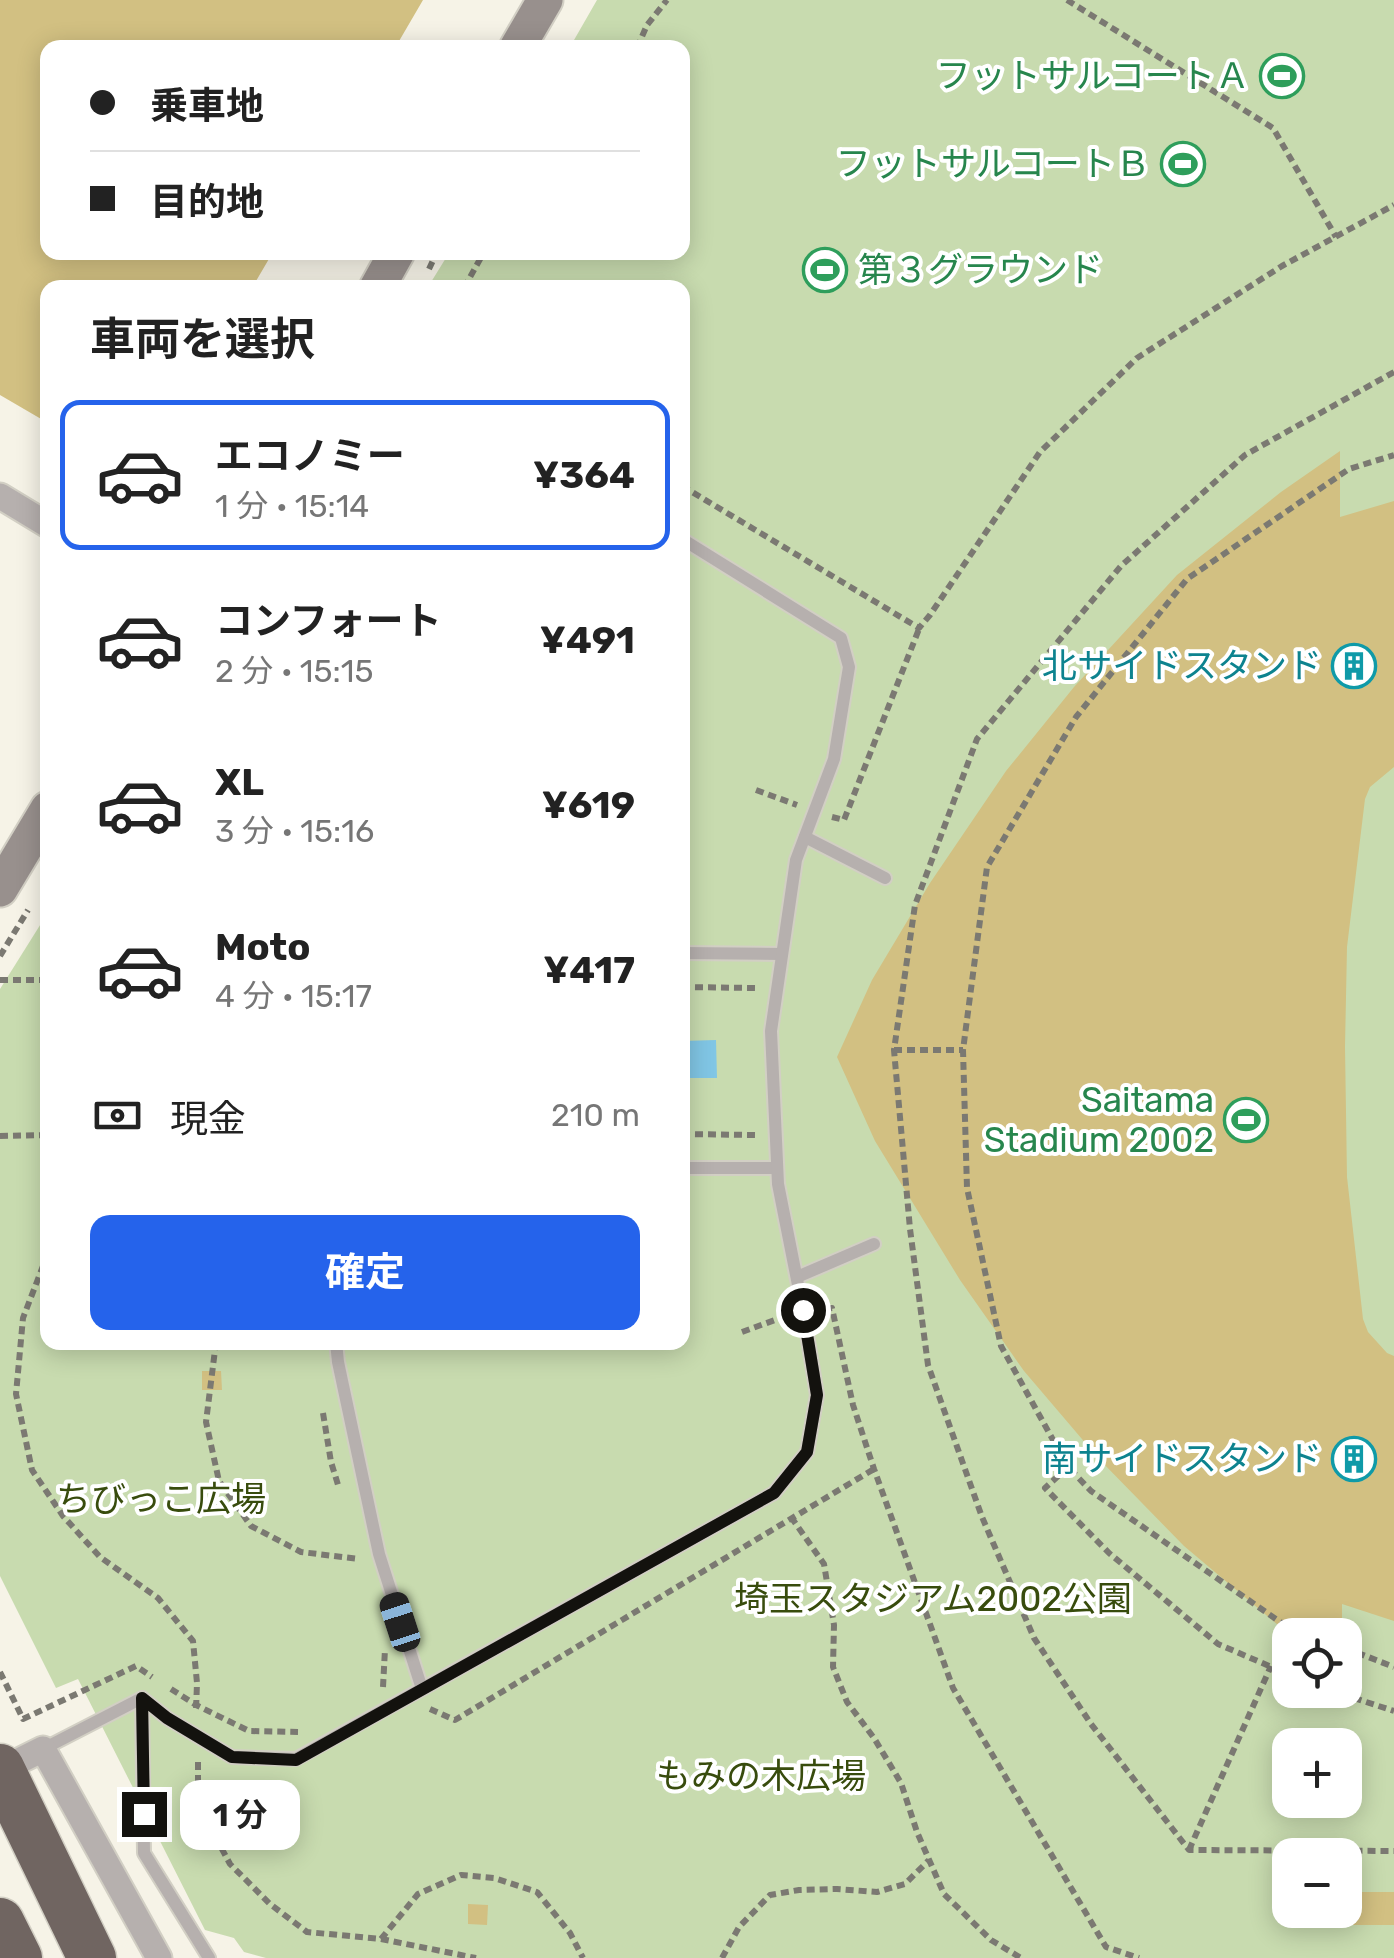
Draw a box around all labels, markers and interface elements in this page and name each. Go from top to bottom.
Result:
sports icon: フットサルコートＡ [1259,53,1305,99]
place label: フットサルコートＡ [936,55,1250,97]
text: 乗車地 [150,83,264,129]
sports icon: フットサルコートＢ [1160,141,1206,187]
place label: フットサルコートＢ [836,143,1150,185]
text: 目的地 [150,179,264,225]
sports icon: 第３グラウンド [802,247,848,293]
place label: 第３グラウンド [858,249,1103,291]
text: 車両を選択 [90,313,315,366]
icon: car [95,430,185,520]
text: エコノミー [215,433,405,479]
text: ¥364 [533,452,635,498]
text: 1 分 · 15:14 [215,487,369,525]
icon: car [95,595,185,685]
text: コンフォート [215,598,442,644]
text: ¥491 [540,617,635,663]
building icon: 北サイドスタンド [1331,643,1377,689]
place label: 北サイドスタンド [1042,645,1322,687]
text: 2 分 · 15:15 [215,652,373,690]
text: XL [215,759,264,805]
icon: car [95,760,185,850]
text: ¥619 [542,782,635,828]
text: 3 分 · 15:16 [215,812,374,850]
text: Moto [215,924,311,970]
icon: car [95,925,185,1015]
text: ¥417 [543,947,635,993]
text: 4 分 · 15:17 [215,977,372,1015]
place label: Saitama Stadium 2002 [984,1079,1214,1161]
icon: cash [90,1088,145,1143]
text: 現金 [170,1096,246,1142]
text: 210 m [551,1096,640,1134]
sports icon: Saitama Stadium 2002 [1223,1097,1269,1143]
button: 確定 [90,1215,640,1330]
route start [781,1288,826,1333]
building icon: 南サイドスタンド [1331,1436,1377,1482]
place label: 南サイドスタンド [1042,1438,1322,1480]
park label: ちびっこ広場 [56,1478,266,1520]
park label: 埼玉スタジアム2002公園 [734,1578,1132,1620]
car [376,1589,424,1655]
map controls [1272,1618,1362,1928]
button: locate [1272,1618,1362,1708]
button: + [1272,1728,1362,1818]
park label: もみの木広場 [656,1755,866,1797]
callout: 1 分 [179,1779,299,1849]
route end [122,1792,167,1837]
text: 1 分 [213,1796,267,1834]
button: − [1272,1838,1362,1928]

